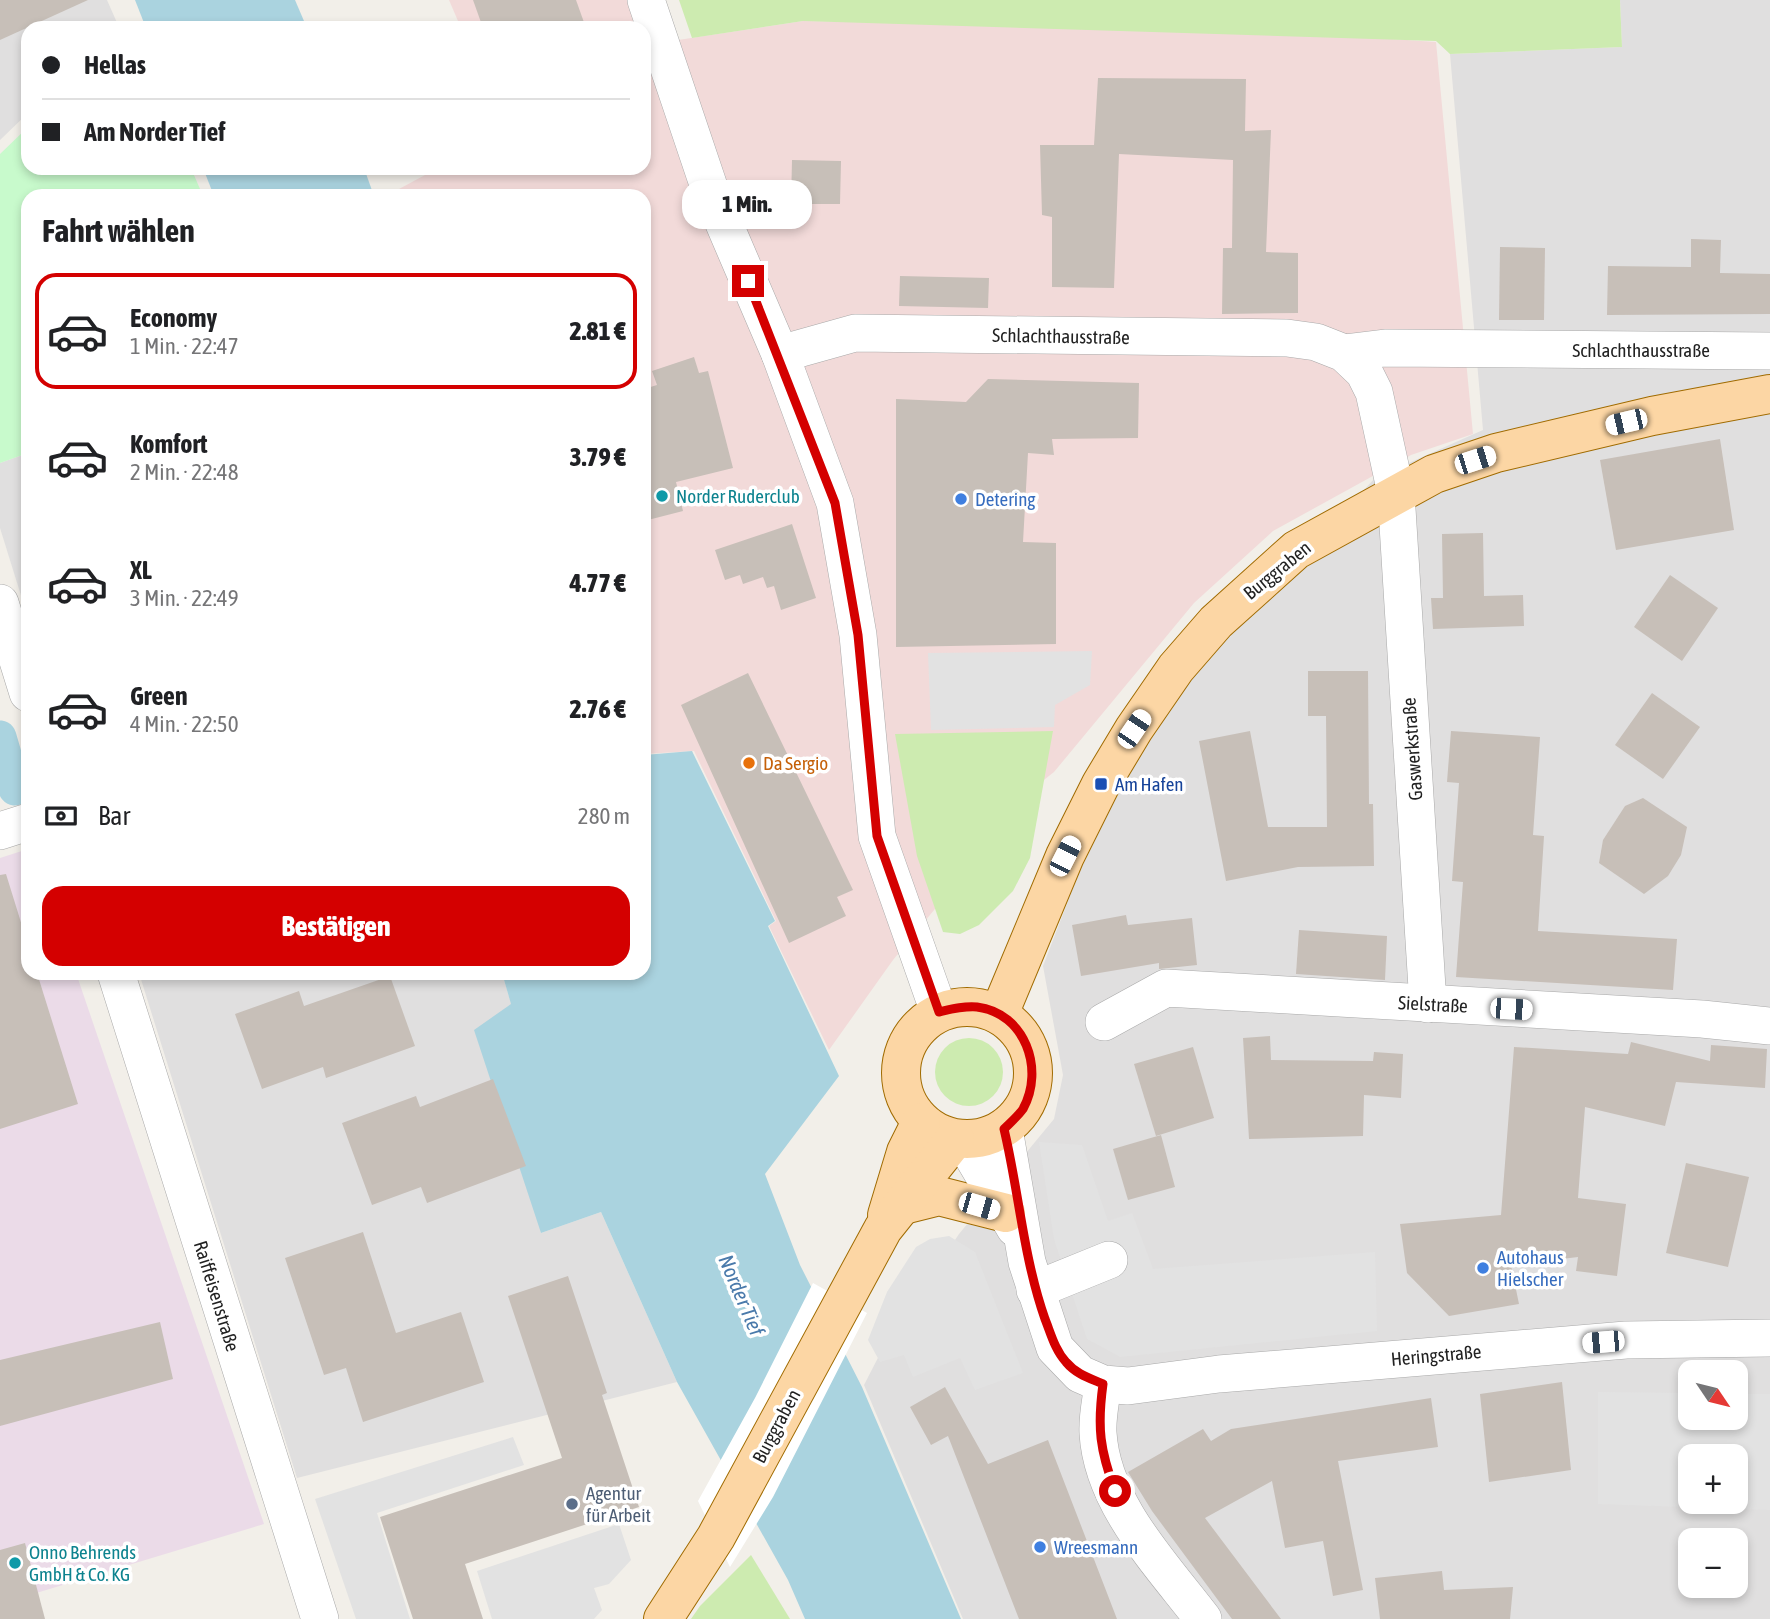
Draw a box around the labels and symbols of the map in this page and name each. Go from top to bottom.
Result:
callout: 1 Min. [683,180,813,229]
route end [732,265,764,297]
street label: Schlachthausstraße [992,324,1130,348]
street label: Schlachthausstraße [1572,339,1710,361]
car [1604,407,1649,437]
car [1452,444,1499,476]
place label: Norder Ruderclub [676,485,800,507]
marker: Norder Ruderclub [654,488,670,504]
place label: Detering [975,488,1036,510]
marker: Detering [953,491,969,507]
street label: Burggraben [1239,536,1315,604]
street label: Gaswerkstraße [1397,697,1427,801]
car [1114,706,1155,752]
place label: Da Sergio [763,752,828,774]
marker: Da Sergio [741,755,757,771]
place label: Am Hafen [1115,773,1184,795]
marker: Am Hafen [1093,776,1109,792]
car [1047,833,1084,879]
street label: Sielstraße [1398,991,1468,1017]
car [1490,997,1533,1021]
car [956,1190,1003,1222]
street label: Raiffeisenstraße [190,1238,244,1354]
place label: Autohaus Hielscher [1497,1246,1564,1290]
water label: Norder Tief [714,1251,770,1340]
marker: Autohaus Hielscher [1475,1260,1491,1276]
car [1582,1330,1625,1354]
street label: Heringstraße [1390,1340,1482,1370]
north arrow [1678,1360,1748,1430]
street label: Burggraben [747,1385,805,1467]
route start [1099,1475,1131,1507]
place label: Agentur für Arbeit [586,1482,651,1526]
marker: Agentur für Arbeit [564,1496,580,1512]
place label: Wreesmann [1054,1536,1138,1558]
marker: Wreesmann [1032,1539,1048,1555]
place label: Onno Behrends GmbH & Co. KG [29,1541,136,1585]
marker: Onno Behrends GmbH & Co. KG [7,1555,23,1571]

